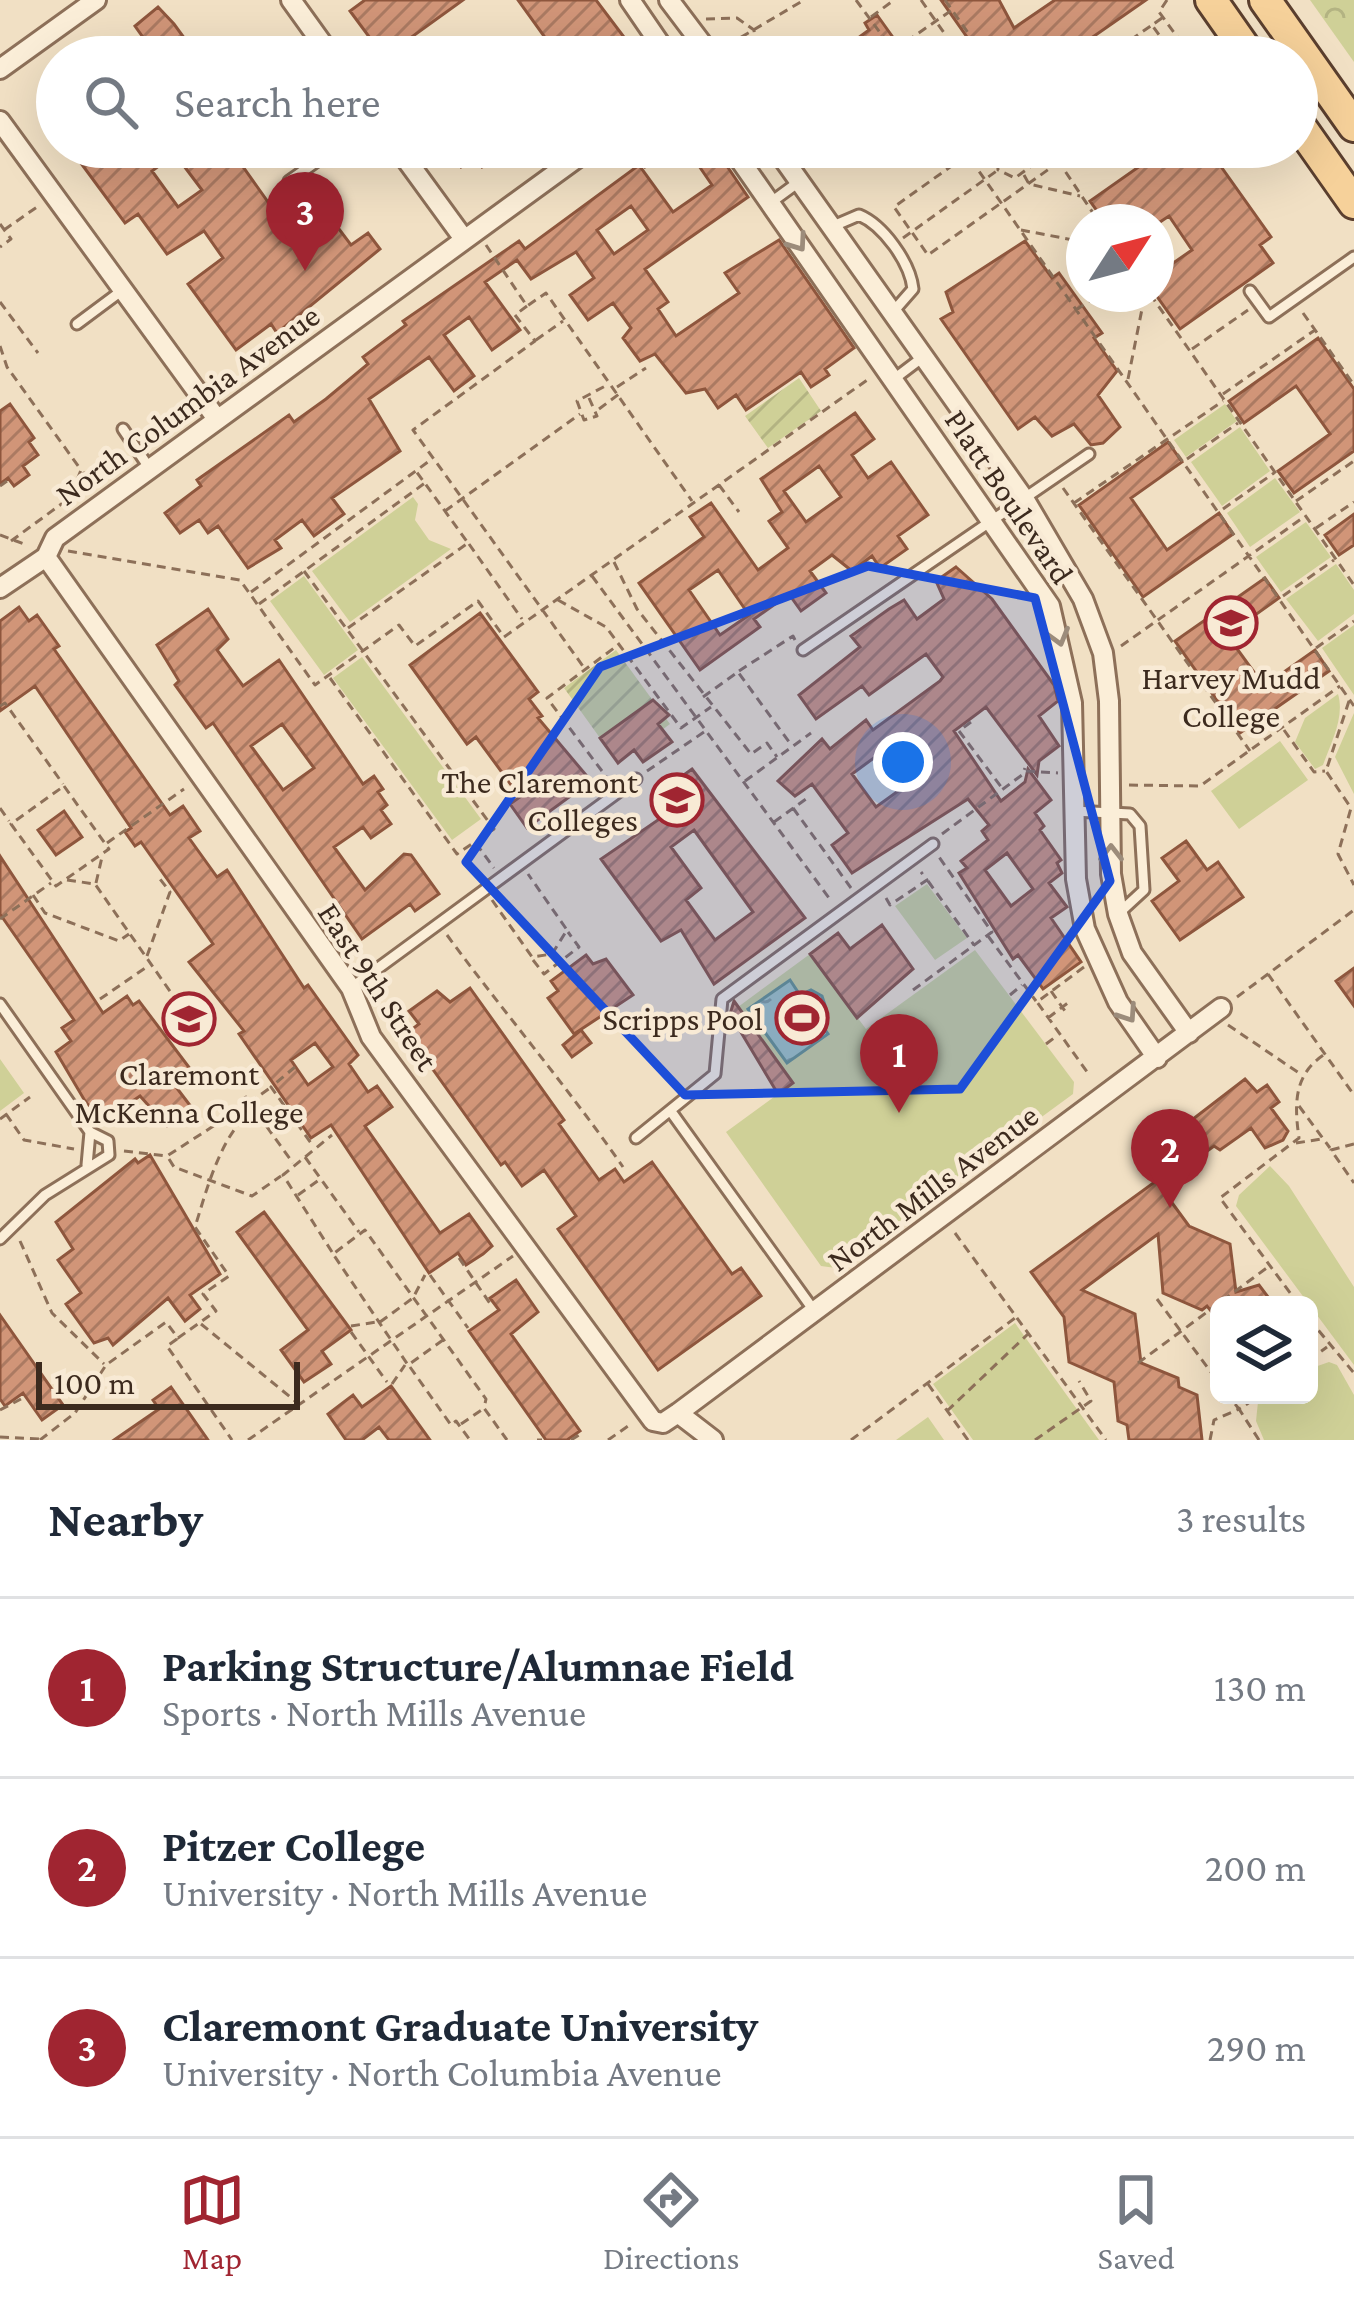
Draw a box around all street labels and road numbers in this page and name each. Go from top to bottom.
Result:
street label: North Columbia Avenue [48,296,326,513]
street label: Platt Boulevard [938,402,1081,590]
street label: East 9th Street [311,896,447,1078]
street label: North Mills Avenue [820,1096,1045,1279]

